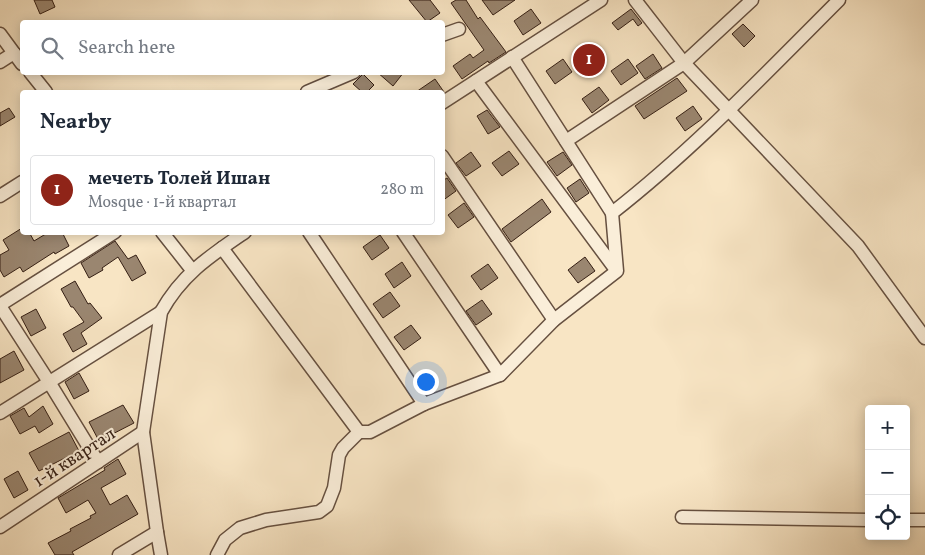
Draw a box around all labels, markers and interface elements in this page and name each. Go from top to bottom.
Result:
search box [20,20,445,75]
icon: search [38,34,66,62]
text: Search here [78,35,175,61]
pin: 1 [573,41,605,79]
text: Nearby [40,108,111,137]
text: мечеть Толей Ишан [88,166,270,192]
text: 1 [54,179,60,201]
text: 280 m [380,179,424,201]
text: Mosque · 1-й квартал [88,192,236,214]
your location [413,369,439,395]
map controls [865,405,910,540]
button: + [865,405,910,450]
street label: 1-й квартал [29,422,121,494]
button: − [865,450,910,495]
button: locate [865,495,910,540]

